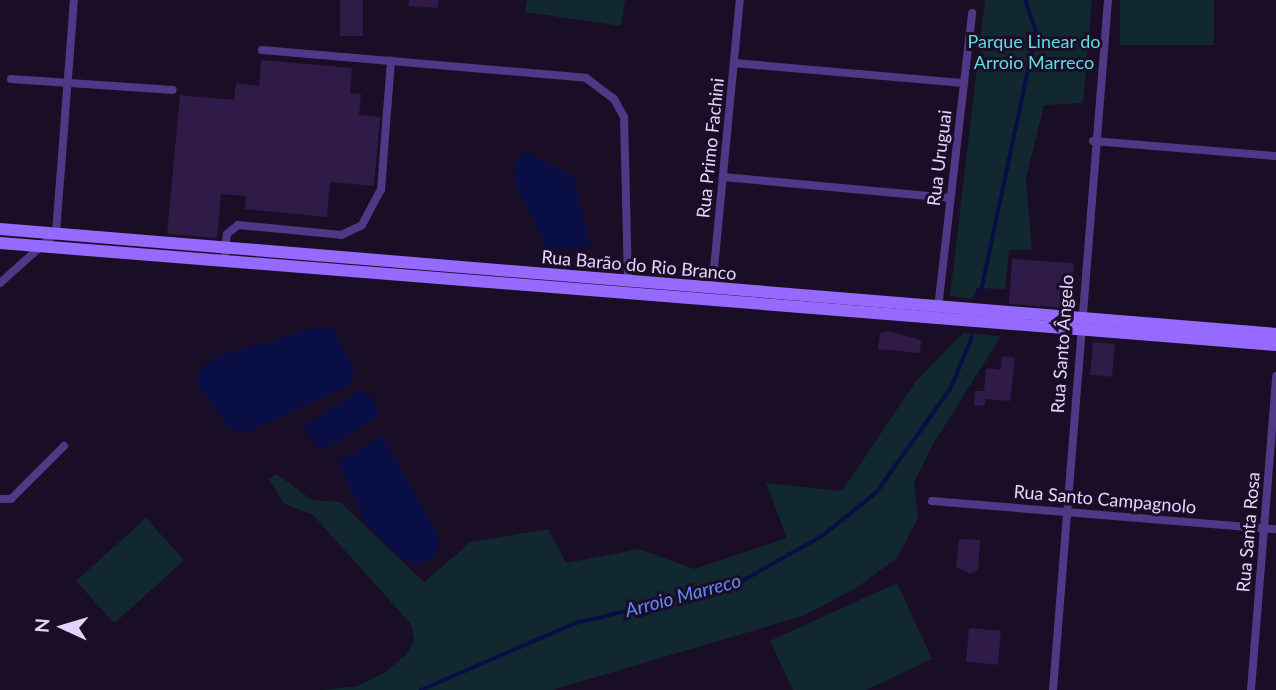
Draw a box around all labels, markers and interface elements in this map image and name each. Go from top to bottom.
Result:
park label: Parque Linear do Arroio Marreco [967,31,1101,74]
street label: Rua Primo Fachini [692,77,728,219]
street label: Rua Uruguai [922,109,956,207]
street label: Rua Barão do Rio Branco [541,246,737,284]
street label: Rua Santo Ângelo [1046,274,1078,414]
street label: Rua Santa Rosa [1232,471,1264,593]
street label: Rua Santo Campagnolo [1013,480,1197,518]
water label: Arroio Marreco [623,569,743,621]
north arrow [28,592,98,662]
text: N [30,617,54,634]

